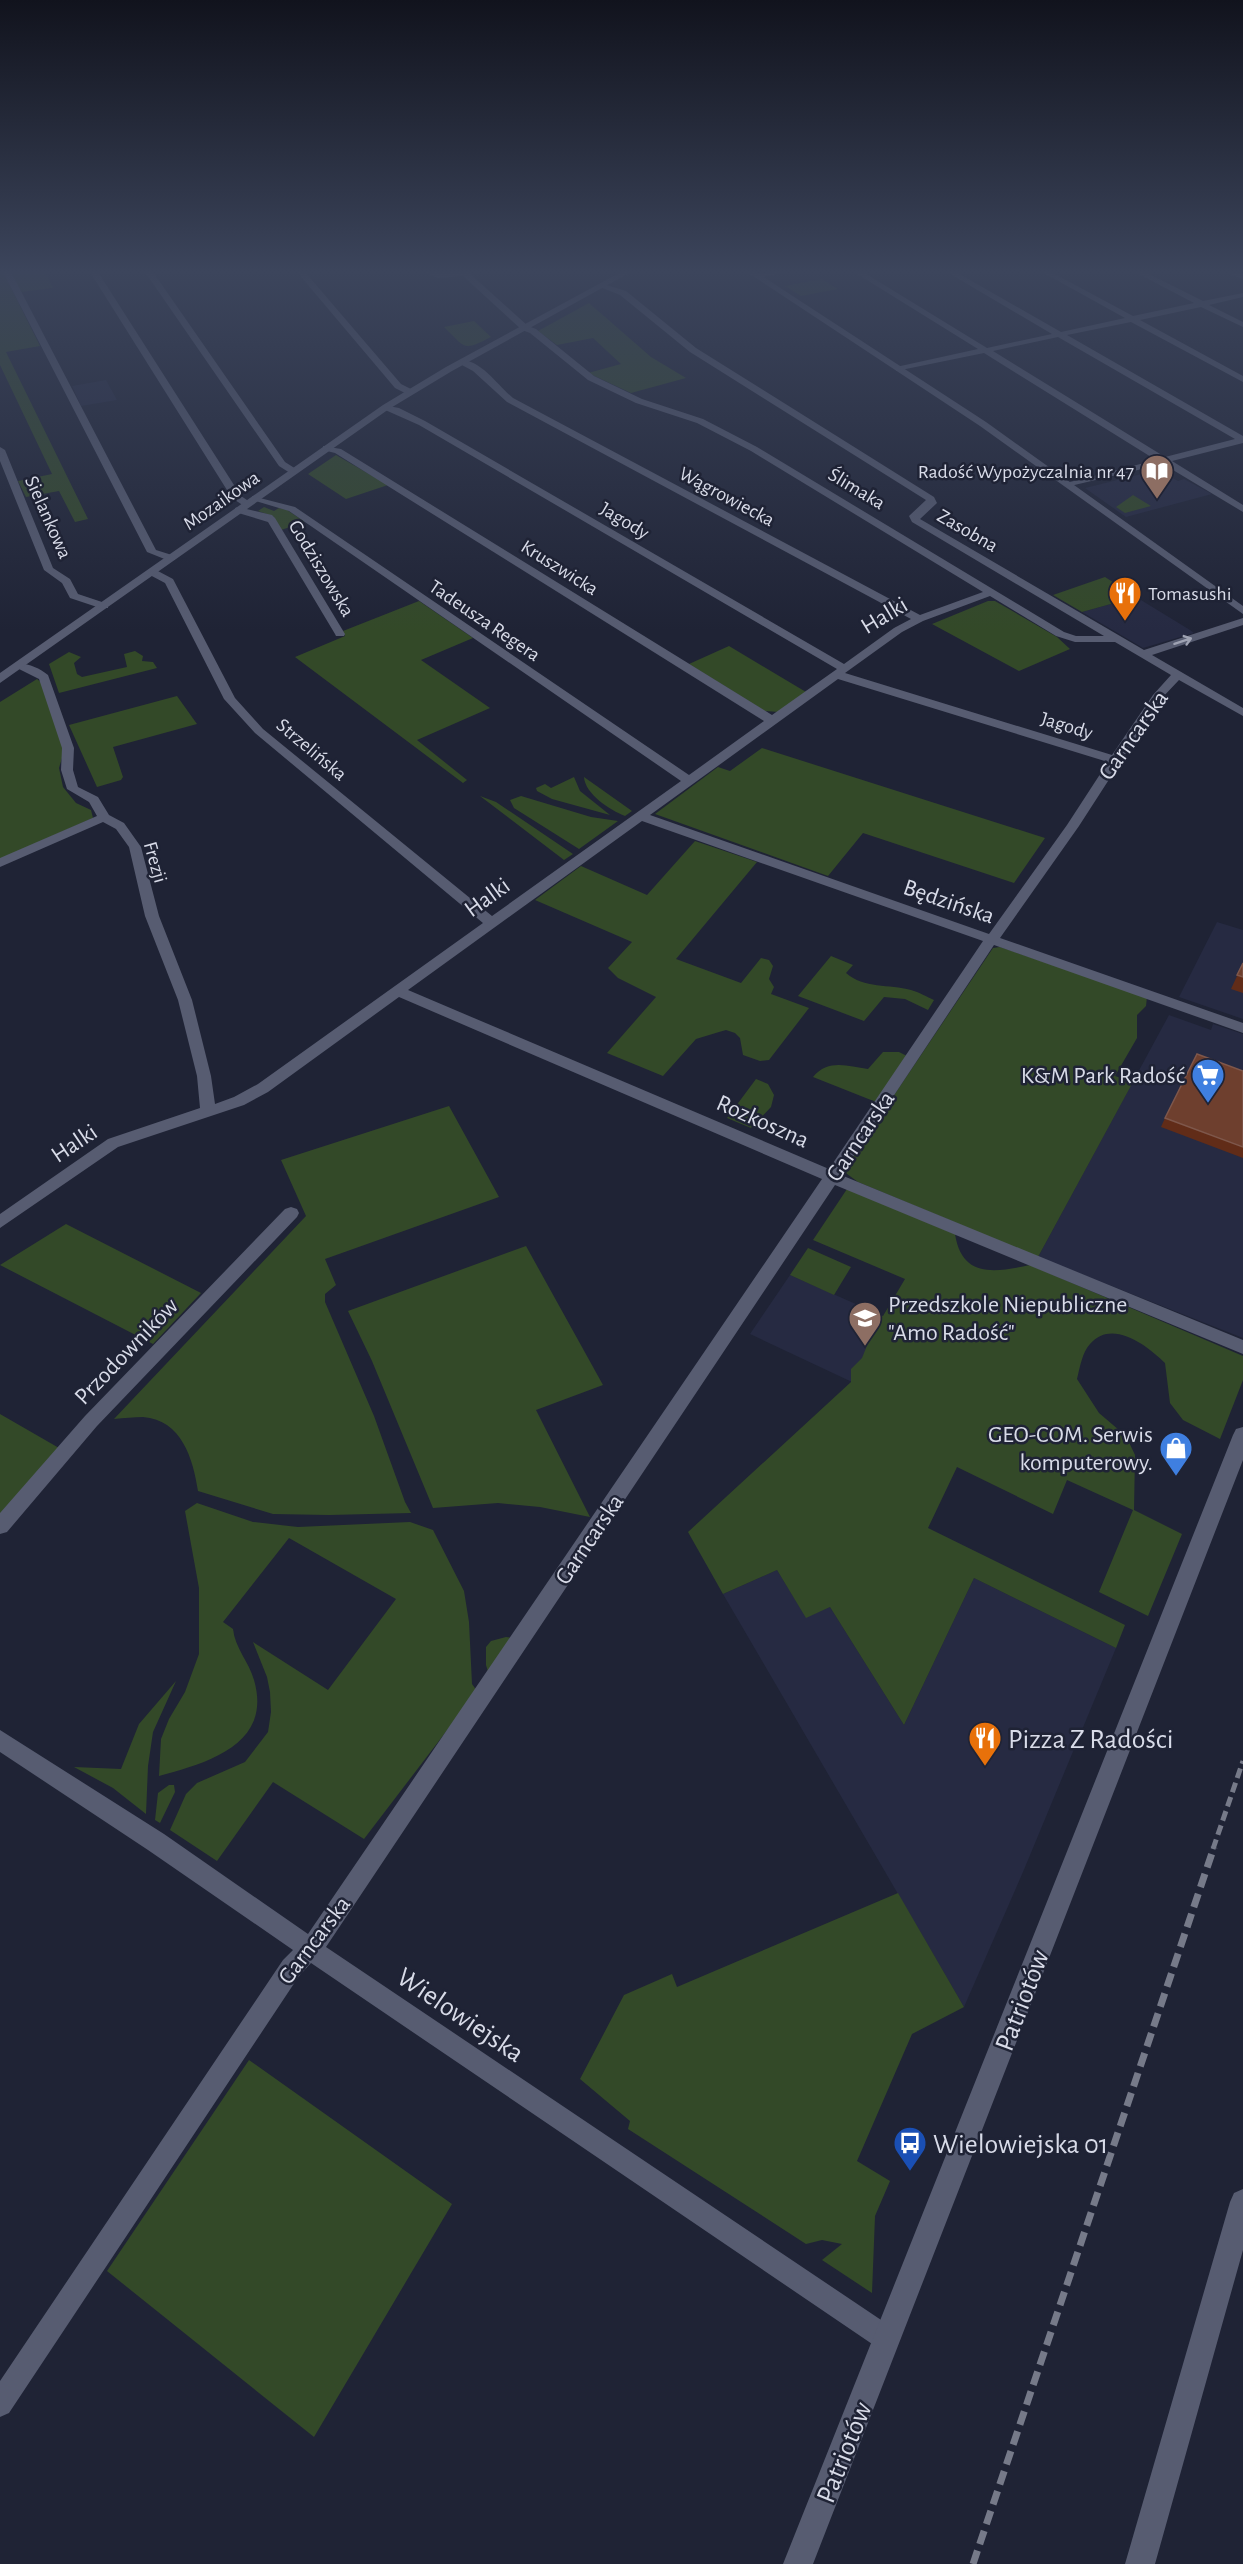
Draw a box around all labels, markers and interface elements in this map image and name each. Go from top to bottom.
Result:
library icon: Radość Wypożyczalnia nr 47 [1139,453,1175,500]
place label: Radość Wypożyczalnia nr 47 [918,462,1134,482]
street label: Wągrowiecka [676,463,778,530]
street label: Ślimaka [825,463,889,513]
street label: Mozaikowa [180,467,263,534]
street label: Sielankowa [21,473,75,562]
street label: Jagody [596,499,653,543]
street label: Zasobna [934,506,1001,556]
street label: Godziszowska [285,517,358,620]
street label: Kruszwicka [517,536,602,599]
restaurant icon: Tomasushi [1107,575,1143,622]
street label: Tadeusza Regera [425,576,544,665]
place label: Tomasushi [1148,584,1232,604]
street label: Halki [857,593,912,639]
one-way arrow [1173,635,1192,646]
street label: Garncarska [1094,686,1173,785]
street label: Jagody [1038,709,1096,743]
street label: Strzelińska [272,715,350,785]
street label: Frezji [140,839,170,885]
street label: Halki [460,873,515,922]
street label: Będzińska [900,875,997,929]
supermarket icon: K&M Park Radość [1190,1057,1226,1104]
place label: K&M Park Radość [1021,1064,1185,1088]
street label: Garncarska [822,1087,900,1186]
street label: Rozkoszna [713,1091,812,1153]
street label: Halki [47,1120,102,1168]
place label: Przedszkole Niepubliczne "Amo Radość" [888,1293,1127,1345]
street label: Przodowników [70,1294,183,1410]
school or university icon: Przedszkole Niepubliczne "Amo Radość" [847,1300,883,1347]
place label: GEO-COM. Serwis komputerowy. [988,1423,1153,1475]
shop icon: GEO-COM. Serwis komputerowy. [1158,1430,1194,1477]
street label: Garncarska [551,1490,629,1589]
restaurant icon: Pizza Z Radości [967,1720,1003,1767]
place label: Pizza Z Radości [1008,1726,1173,1754]
street label: Garncarska [274,1892,355,1989]
street label: Patriotów [991,1946,1055,2055]
street label: Wielowiejska [391,1963,528,2068]
bus stop icon: Wielowiejska 01 [892,2125,928,2172]
place label: Wielowiejska 01 [933,2131,1108,2159]
street label: Patriotów [812,2398,878,2507]

